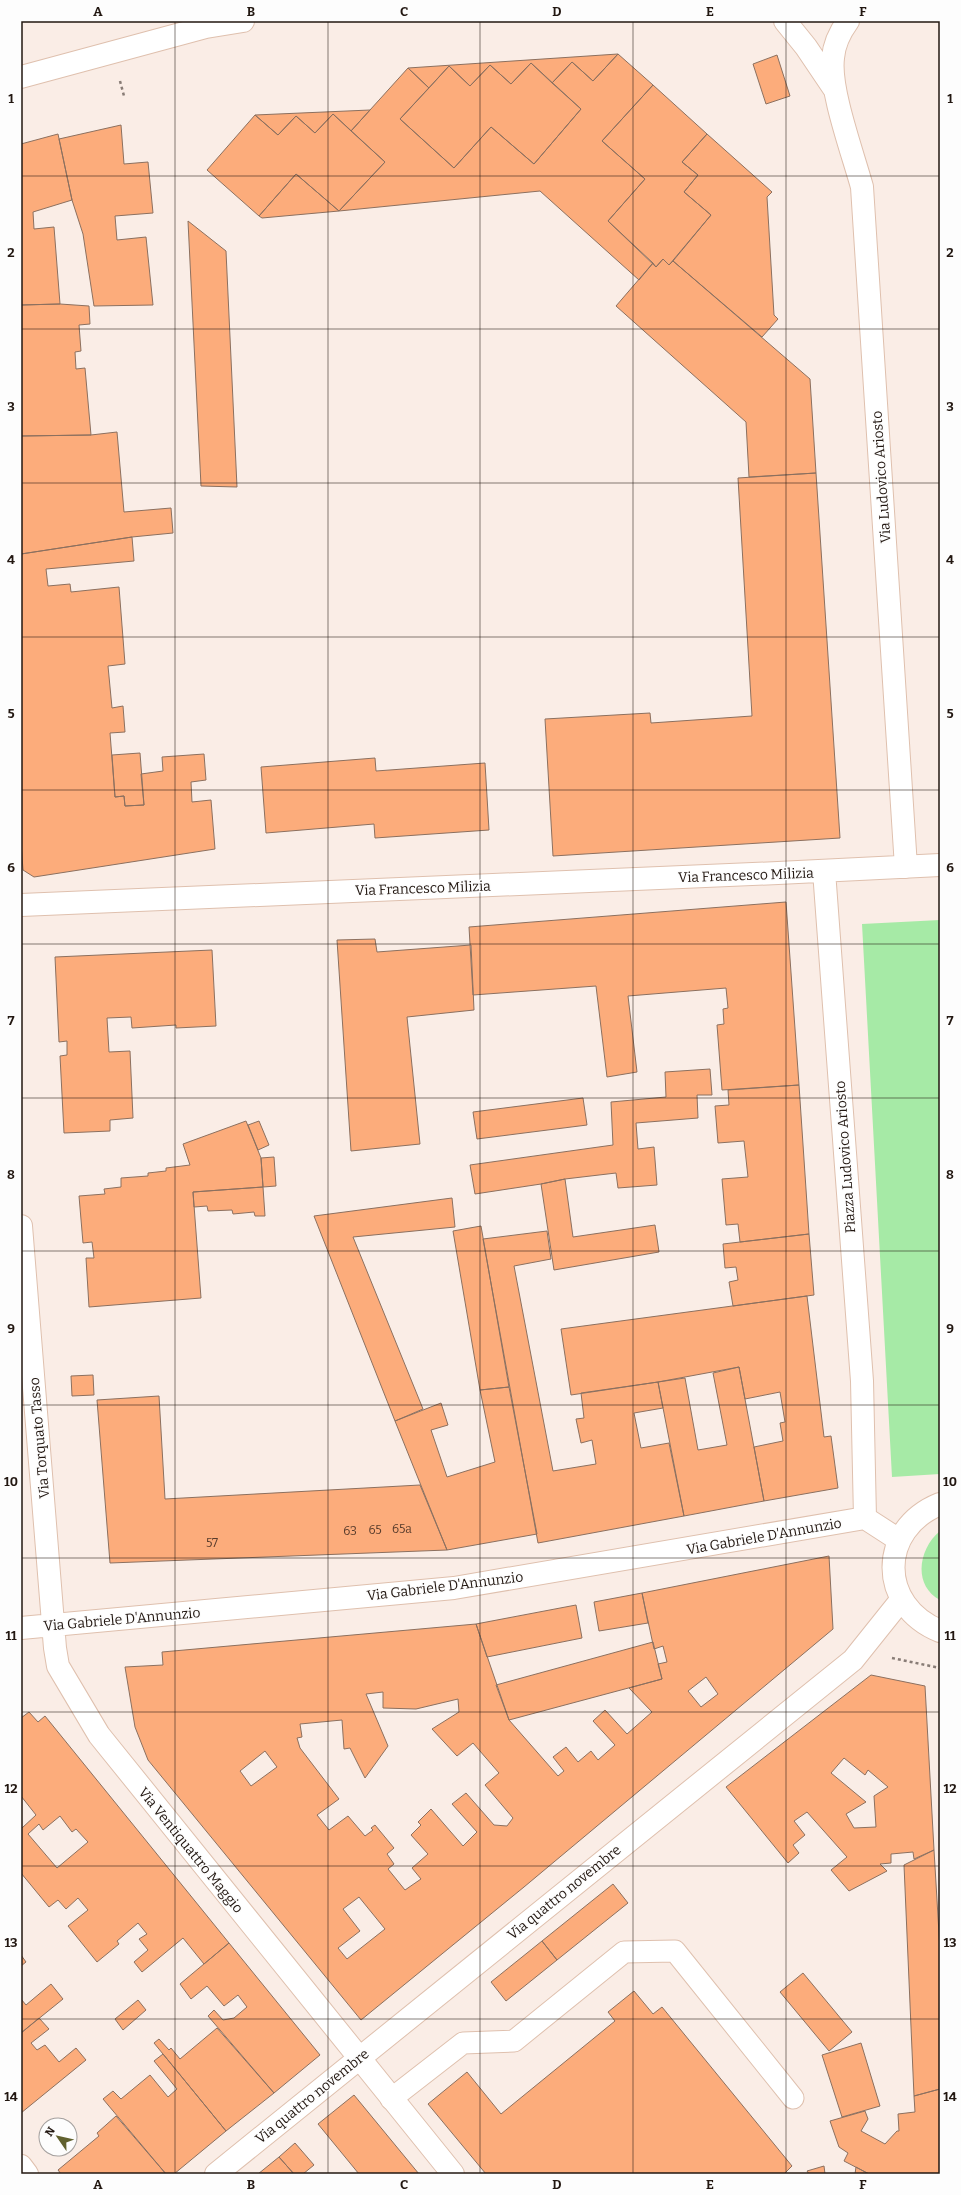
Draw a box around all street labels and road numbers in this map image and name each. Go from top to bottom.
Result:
street label: Via Ludovico Ariosto [868,410,895,544]
street label: Via Francesco Milizia [678,865,814,886]
street label: Via Francesco Milizia [355,878,491,899]
street label: Piazza Ludovico Ariosto [832,1080,859,1234]
street label: Via Torquato Tasso [26,1377,53,1499]
street label: Via Gabriele D'Annunzio [685,1514,843,1559]
street label: Via Gabriele D'Annunzio [366,1568,524,1605]
street label: Via Gabriele D'Annunzio [43,1604,201,1635]
street label: Via Ventiquattro Maggio [135,1784,247,1917]
street label: Via quattro novembre [504,1841,625,1943]
street label: Via quattro novembre [252,2045,373,2147]

